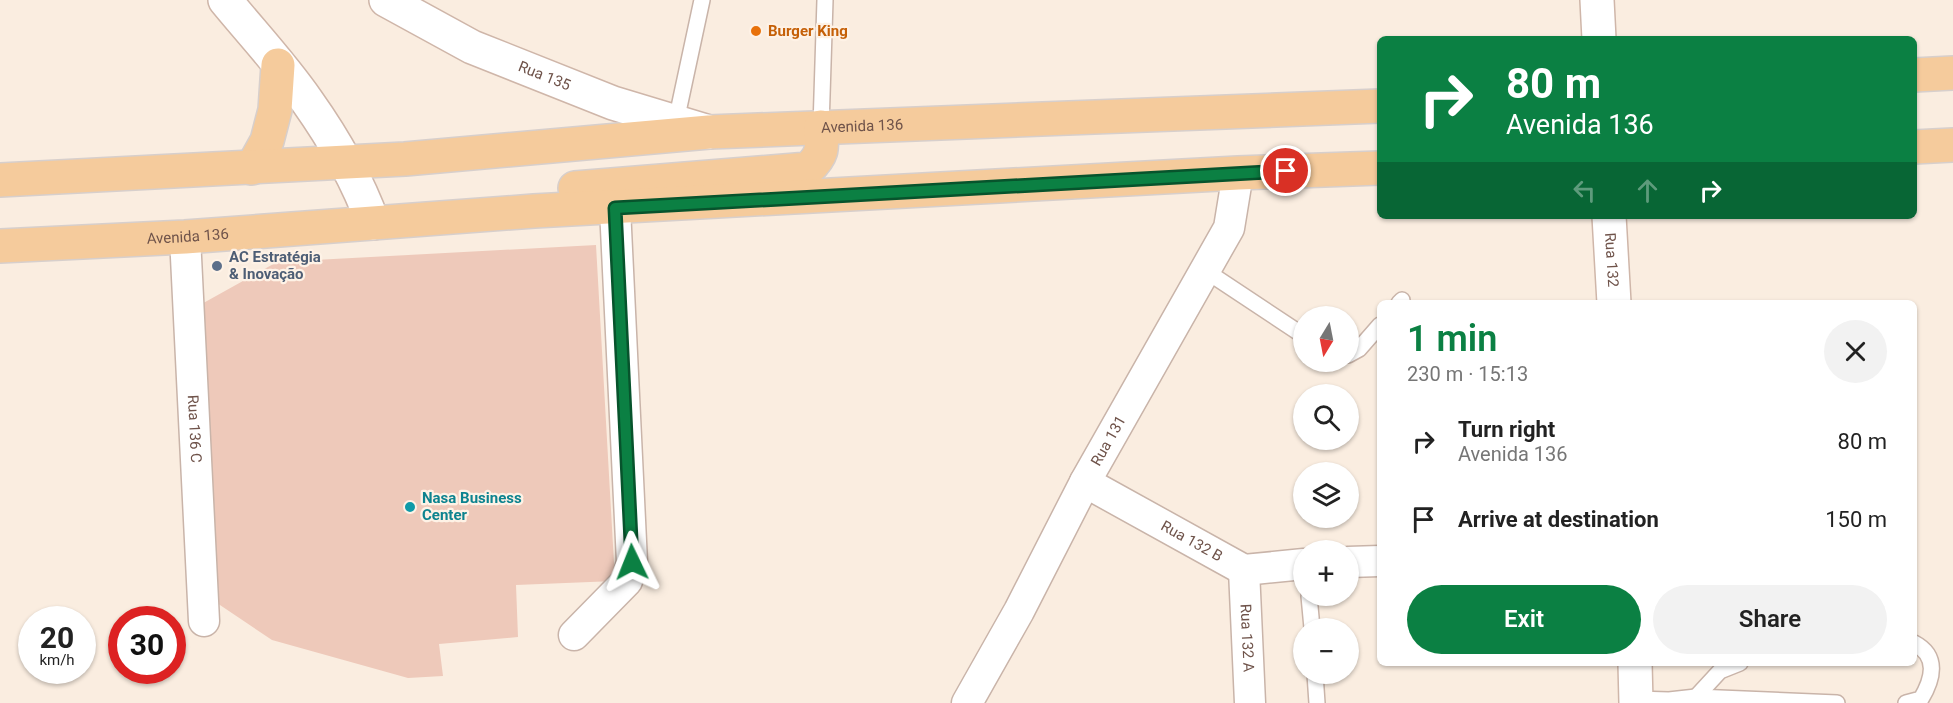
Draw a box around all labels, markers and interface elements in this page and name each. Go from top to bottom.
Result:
place label: Burger King [768,22,848,40]
marker: Burger King [749,24,763,38]
street label: Rua 135 [516,57,573,94]
text: 80 m [1506,59,1601,108]
icon: right [1407,60,1485,138]
text: Avenida 136 [1506,109,1654,141]
street label: Avenida 136 [821,115,904,137]
pin [1260,145,1311,196]
icon: arrive [1269,154,1302,187]
icon: left [1568,174,1601,207]
icon: ahead [1631,174,1664,207]
icon: right [1694,174,1727,207]
street label: Avenida 136 [146,225,229,248]
street label: Rua 132 [1601,232,1622,288]
place label: AC Estratégia & Inovação [229,248,321,283]
marker: AC Estratégia & Inovação [210,259,224,273]
north arrow [1293,306,1359,372]
map controls [1293,306,1359,684]
text: 1 min [1407,318,1497,360]
button: close [1824,320,1887,383]
text: 230 m · 15:13 [1407,362,1528,386]
button: search [1293,384,1359,450]
street label: Rua 136 C [184,394,205,464]
street label: Rua 131 [1087,412,1130,469]
text: Turn right [1458,417,1555,442]
icon: right [1407,425,1440,458]
text: 80 m [1838,429,1887,454]
text: Avenida 136 [1458,442,1567,466]
button: layers [1293,462,1359,528]
place label: Nasa Business Center [422,489,522,524]
marker: Nasa Business Center [403,500,417,514]
icon: arrive [1407,503,1440,536]
text: Arrive at destination [1458,507,1659,532]
text: 150 m [1825,507,1887,532]
street label: Rua 132 B [1158,517,1226,565]
position arrow [600,530,664,594]
button: + [1293,540,1359,606]
button: Exit [1407,585,1641,654]
button: Share [1653,585,1887,654]
street label: Rua 132 A [1237,603,1258,673]
speed limit sign: 30 [108,606,186,684]
button: − [1293,618,1359,684]
text: 20 [40,620,74,655]
text: km/h [39,651,75,669]

